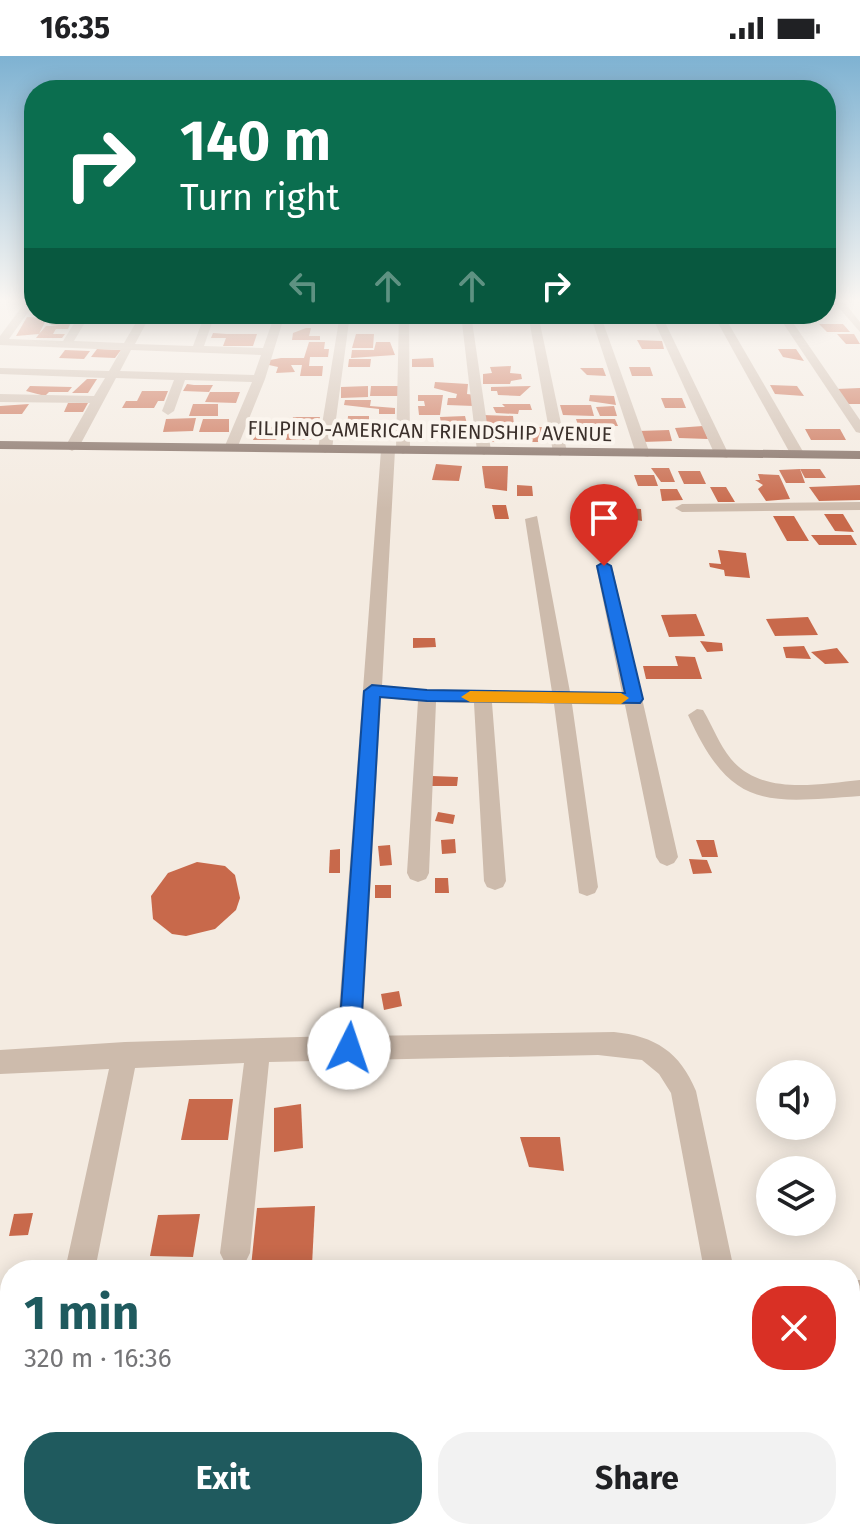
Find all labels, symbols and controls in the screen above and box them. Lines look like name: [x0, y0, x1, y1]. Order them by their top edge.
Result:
text: 16:35: [40, 10, 110, 46]
text: 140 m: [180, 108, 331, 175]
icon: right: [48, 112, 152, 216]
text: Turn right: [180, 176, 340, 220]
icon: left: [282, 264, 326, 308]
icon: ahead: [366, 264, 410, 308]
icon: ahead: [450, 264, 494, 308]
icon: right: [534, 264, 578, 308]
street label: FILIPINO-AMERICAN FRIENDSHIP AVENUE: [247, 416, 613, 446]
pin: [570, 484, 638, 566]
icon: arrive: [582, 496, 626, 540]
position arrow: [307, 1006, 391, 1090]
map controls: [756, 1060, 836, 1236]
button: sound: [756, 1060, 836, 1140]
button: layers: [756, 1156, 836, 1236]
text: 1 min: [24, 1284, 139, 1342]
button: close: [752, 1286, 836, 1370]
text: 320 m · 16:36: [24, 1343, 172, 1374]
button: Exit: [24, 1432, 422, 1524]
button: Share: [438, 1432, 836, 1524]

